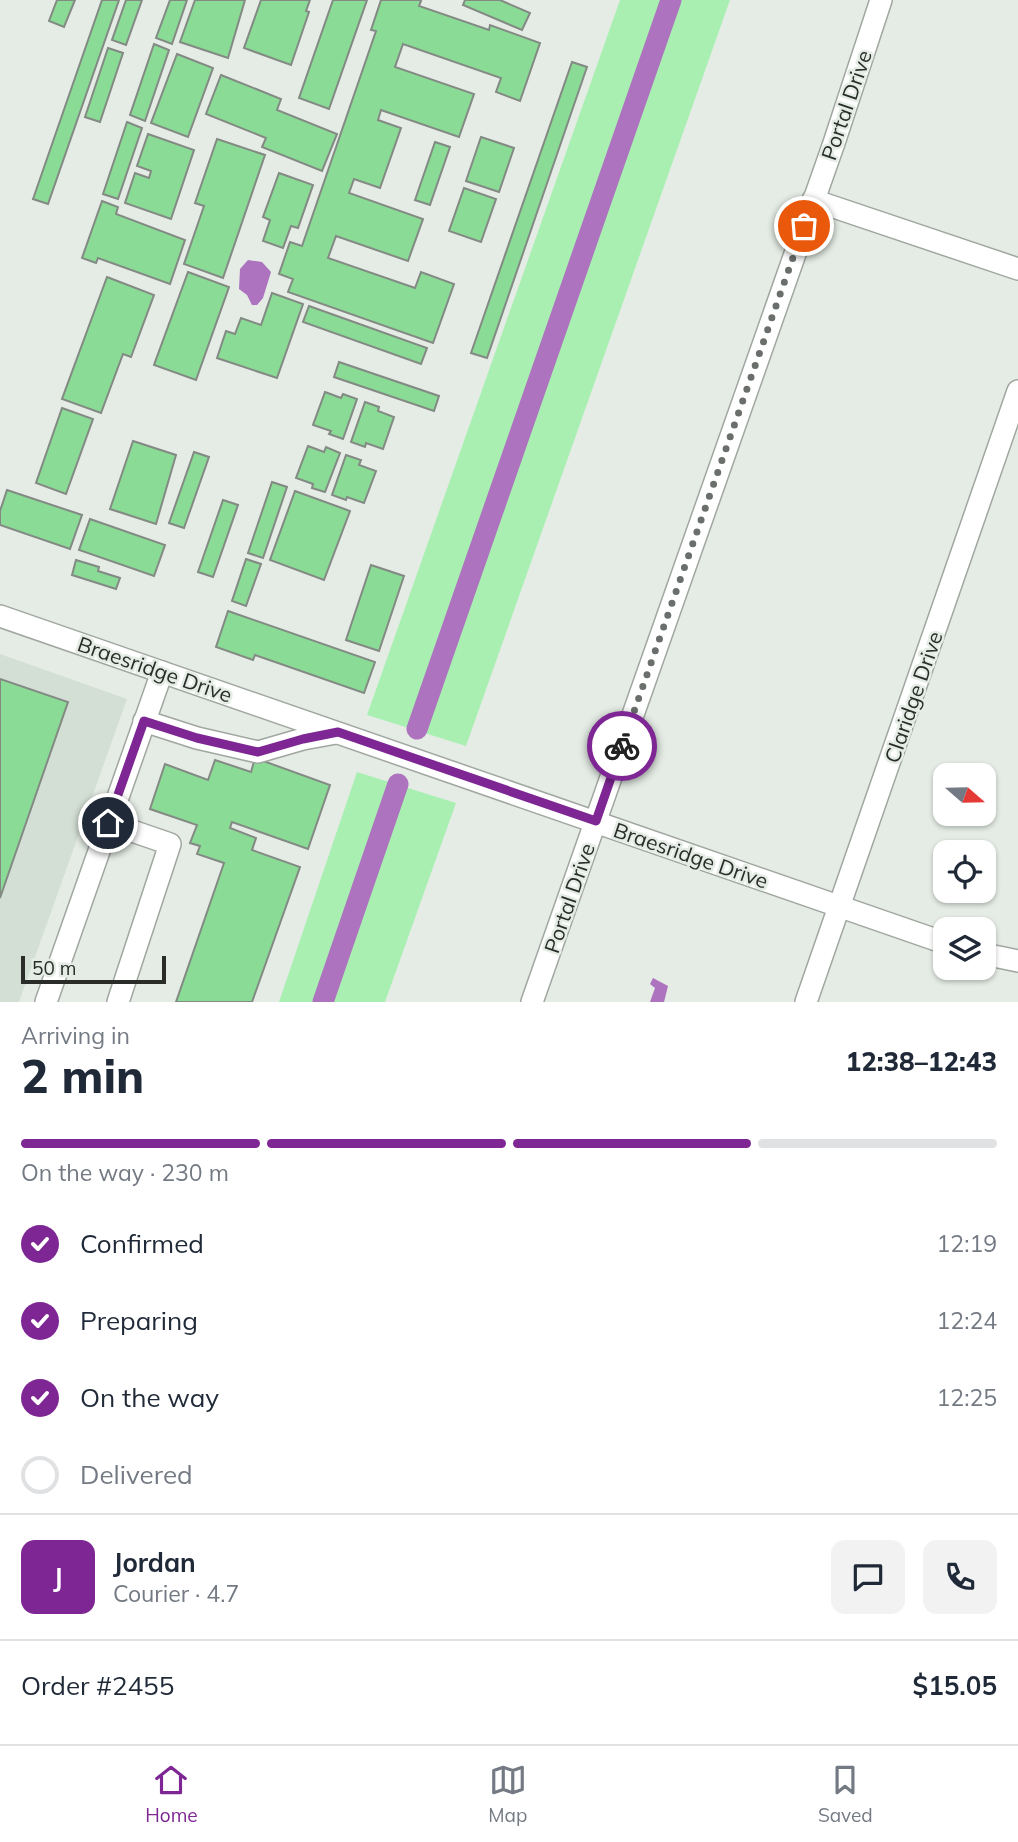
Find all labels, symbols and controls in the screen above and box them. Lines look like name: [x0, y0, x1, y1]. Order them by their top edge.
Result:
street label: Portal Drive: [815, 47, 877, 163]
pin: [774, 196, 834, 256]
icon: bag: [785, 207, 823, 245]
street label: Claridge Drive: [878, 628, 948, 766]
street label: Braesridge Drive: [74, 630, 236, 708]
courier: [587, 711, 657, 781]
icon: bike: [603, 727, 641, 765]
north arrow: [933, 763, 996, 826]
map controls: [933, 763, 996, 980]
pin: [78, 793, 138, 853]
icon: home: [89, 804, 127, 842]
street label: Braesridge Drive: [610, 816, 772, 894]
street label: Portal Drive: [538, 840, 600, 956]
button: locate: [933, 840, 996, 903]
button: layers: [933, 917, 996, 980]
scale bar: [21, 953, 166, 985]
text: 50 m: [32, 956, 76, 980]
text: Arriving in: [21, 1021, 130, 1050]
text: 12:38–12:43: [846, 1045, 997, 1078]
text: 2 min: [21, 1047, 144, 1105]
text: On the way · 230 m: [21, 1158, 229, 1187]
icon: check: [21, 1225, 59, 1263]
text: Confirmed: [80, 1227, 204, 1260]
text: 12:19: [937, 1229, 997, 1258]
icon: check: [21, 1302, 59, 1340]
text: Preparing: [80, 1304, 198, 1337]
text: 12:24: [937, 1306, 997, 1335]
icon: check: [21, 1379, 59, 1417]
text: On the way: [80, 1381, 219, 1414]
text: 12:25: [937, 1383, 997, 1412]
text: Delivered: [80, 1458, 193, 1491]
button: chat: [831, 1540, 905, 1614]
button: phone: [923, 1540, 997, 1614]
text: Jordan: [113, 1546, 196, 1579]
text: J: [53, 1561, 63, 1594]
text: Courier · 4.7: [113, 1579, 239, 1608]
text: Order #2455: [21, 1669, 174, 1702]
text: $15.05: [913, 1669, 997, 1702]
tab: Home: [145, 1761, 198, 1827]
tab: Map: [488, 1761, 527, 1827]
tab: Saved: [818, 1761, 873, 1827]

